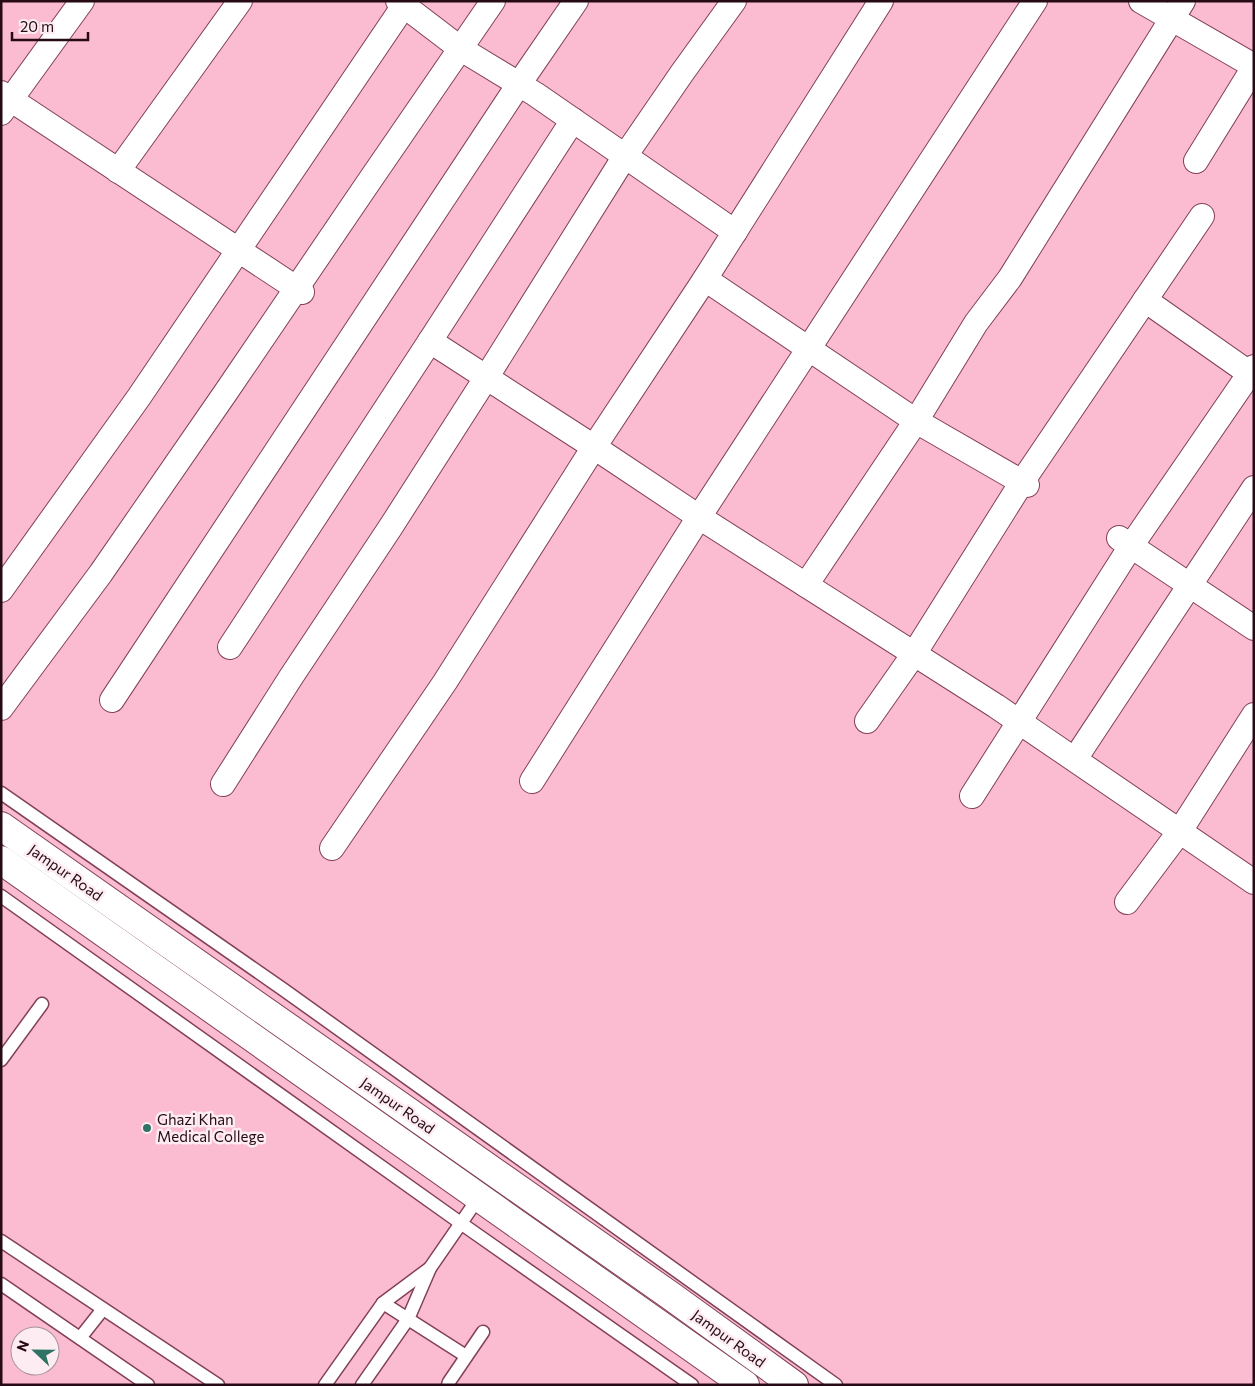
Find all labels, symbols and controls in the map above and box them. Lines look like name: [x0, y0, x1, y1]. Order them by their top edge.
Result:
scale bar: [12, 10, 89, 42]
text: 20 m: [20, 17, 54, 35]
street label: Jampur Road: [25, 840, 107, 904]
street label: Jampur Road: [357, 1073, 439, 1137]
place label: Ghazi Khan Medical College: [157, 1110, 264, 1145]
marker: Ghazi Khan Medical College: [141, 1122, 153, 1134]
street label: Jampur Road: [689, 1305, 769, 1371]
north arrow: [10, 1326, 60, 1376]
text: N: [13, 1338, 32, 1354]

